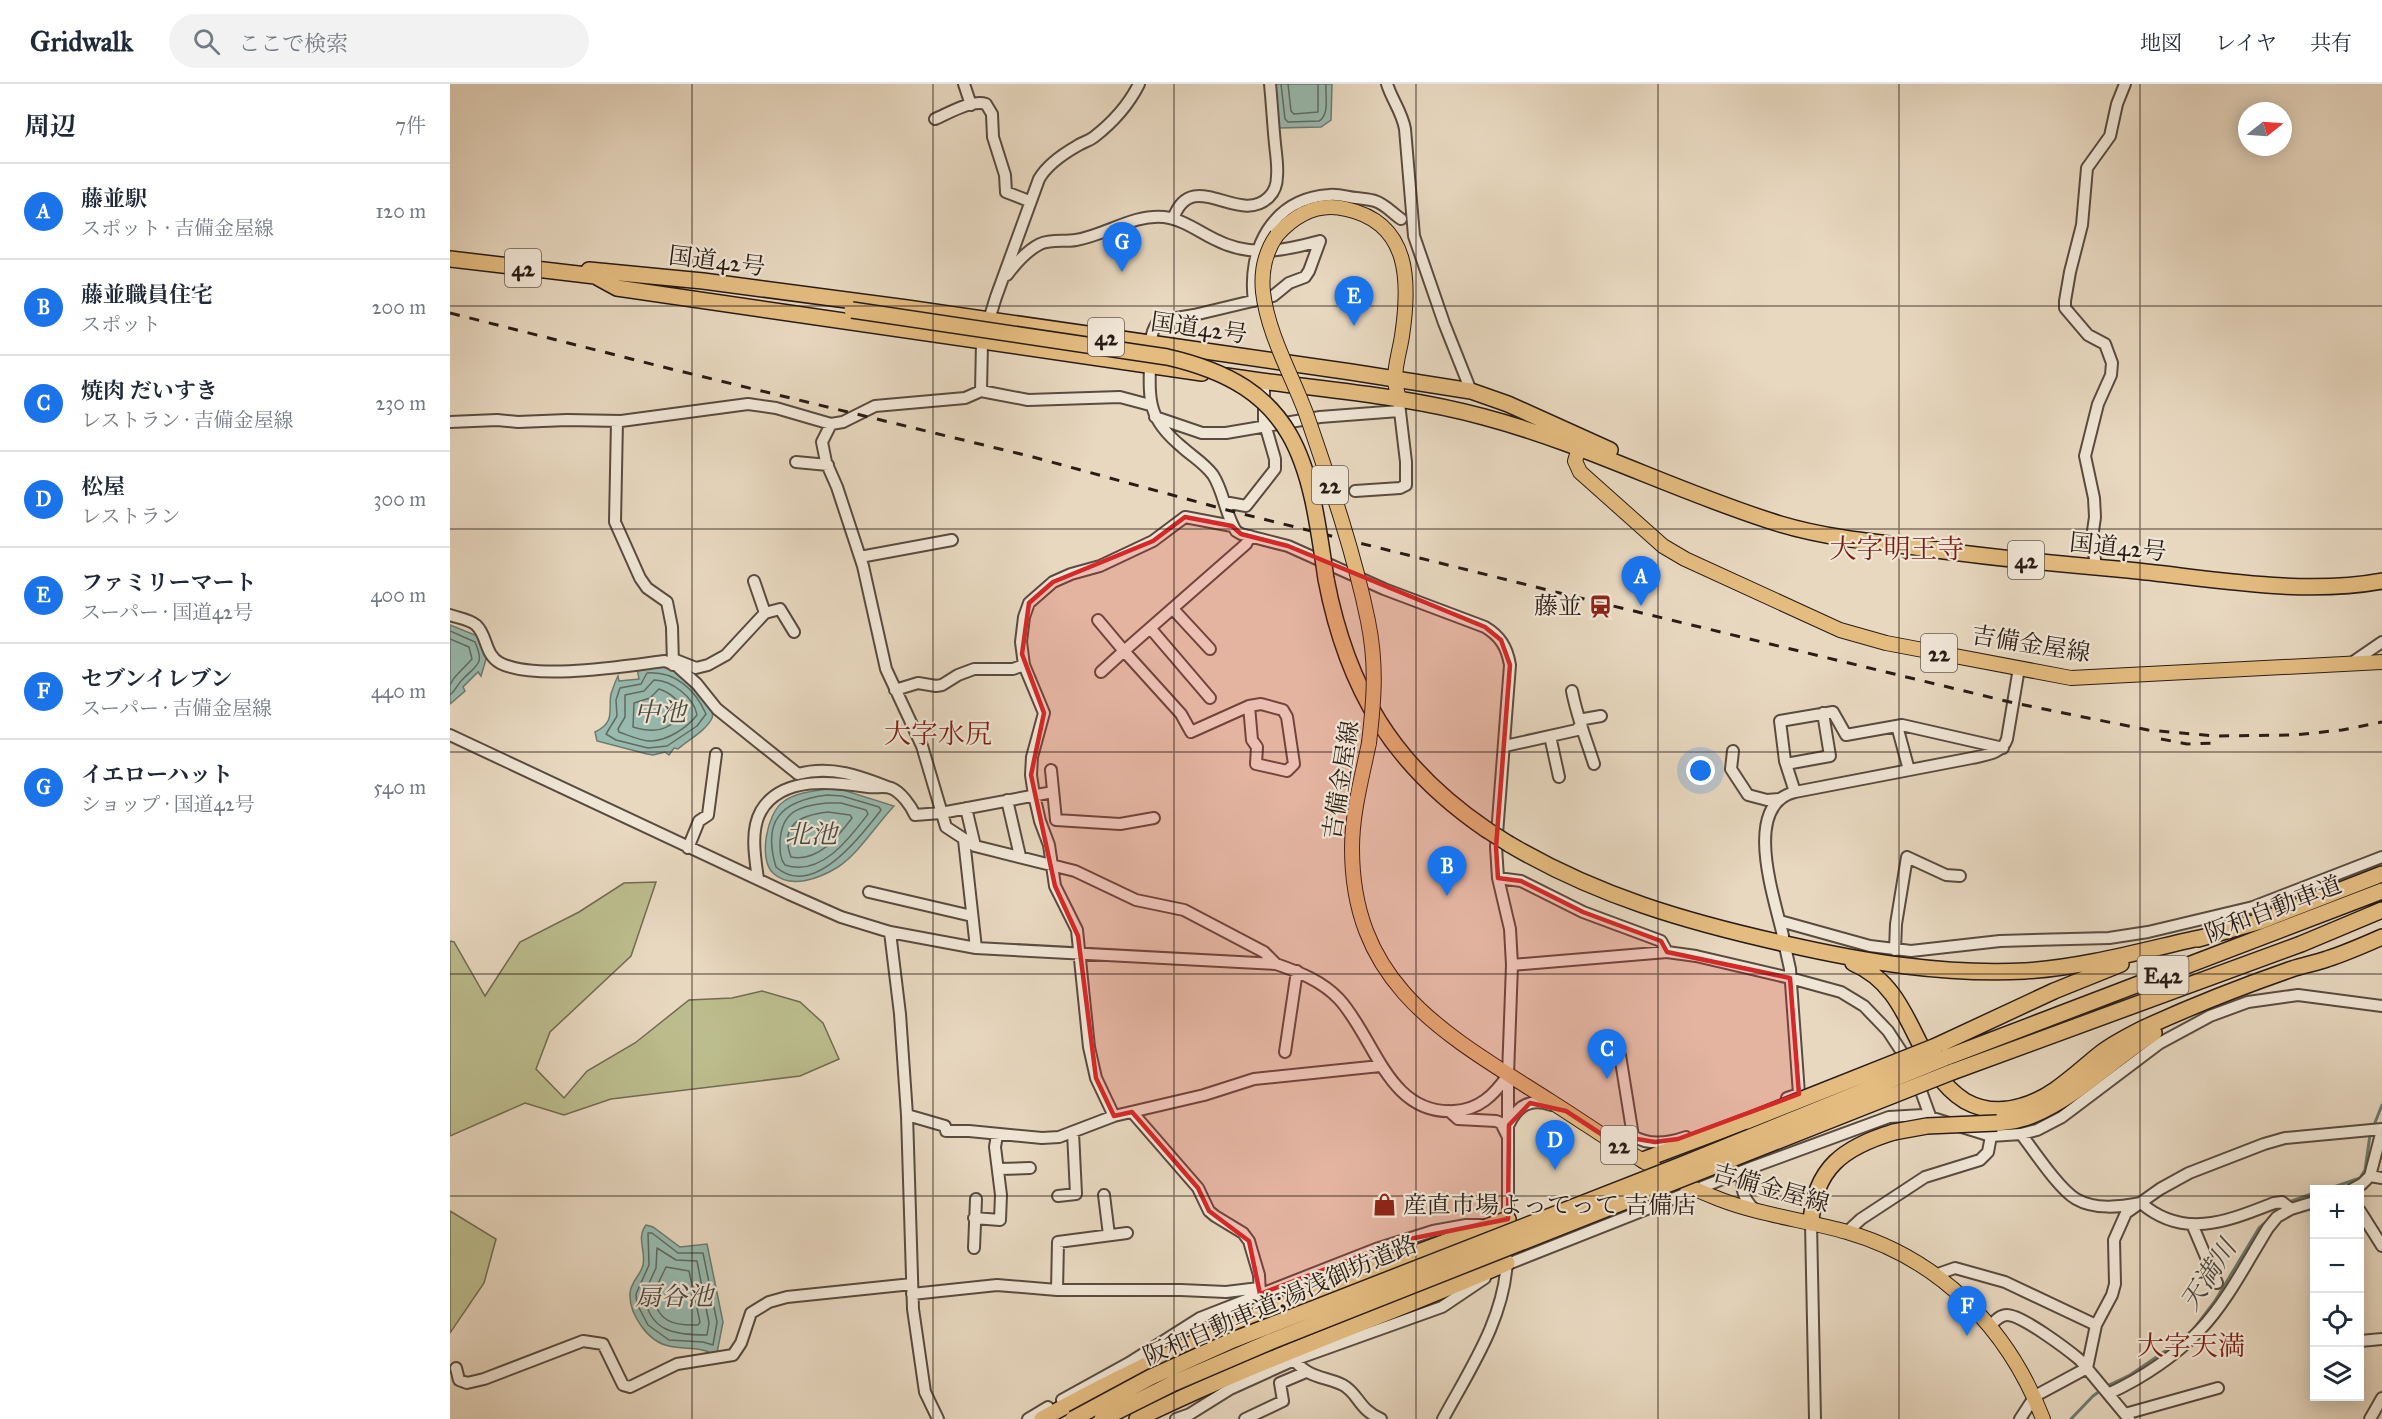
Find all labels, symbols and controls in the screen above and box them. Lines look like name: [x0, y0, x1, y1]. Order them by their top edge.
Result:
search box: [169, 14, 589, 68]
text: Gridwalk: [30, 24, 133, 59]
icon: search: [190, 25, 223, 58]
text: ここで検索: [238, 30, 348, 57]
text: 地図: [2140, 30, 2182, 56]
text: レイヤ: [2215, 30, 2277, 56]
text: 共有: [2310, 30, 2352, 56]
north arrow: [2238, 102, 2292, 156]
text: 周辺: [24, 110, 76, 142]
text: 7件: [395, 113, 426, 137]
text: 藤並駅: [81, 185, 147, 212]
text: A: [37, 199, 50, 223]
text: 120 m: [375, 199, 426, 223]
text: スポット · 吉備金屋線: [81, 216, 274, 240]
pin: G: [1102, 222, 1142, 272]
street label: 国道42号: [667, 240, 767, 282]
road number: 42: [505, 249, 541, 287]
pin: E: [1334, 276, 1374, 326]
text: 藤並職員住宅: [81, 281, 213, 308]
text: B: [37, 295, 50, 319]
text: 200 m: [372, 295, 426, 319]
street label: 国道42号: [1149, 306, 1249, 350]
text: スポット: [81, 312, 161, 336]
road number: 42: [1088, 318, 1124, 356]
text: 焼肉 だいすき: [81, 377, 218, 404]
text: C: [37, 391, 50, 415]
text: 230 m: [375, 391, 426, 415]
text: レストラン · 吉備金屋線: [81, 408, 293, 432]
road number: 22: [1312, 466, 1348, 504]
text: 松屋: [81, 473, 125, 500]
text: D: [36, 487, 51, 511]
text: 300 m: [374, 487, 426, 511]
text: レストラン: [81, 504, 180, 528]
street label: 国道42号: [2068, 527, 2168, 567]
district label: 大字明王寺: [1830, 532, 1965, 565]
road number: 42: [2008, 541, 2044, 579]
pin: A: [1622, 556, 1660, 606]
text: ファミリーマート: [81, 569, 257, 596]
text: E: [36, 583, 51, 607]
text: 400 m: [370, 583, 426, 607]
place label: 藤並: [1534, 591, 1582, 621]
station icon: 藤並: [1587, 593, 1613, 619]
text: スーパー · 国道42号: [81, 600, 253, 624]
street label: 吉備金屋線: [1969, 620, 2093, 668]
road number: 22: [1921, 634, 1957, 672]
text: セブンイレブン: [81, 665, 232, 692]
text: F: [37, 679, 50, 703]
text: 440 m: [371, 679, 426, 703]
text: スーパー · 吉備金屋線: [81, 696, 272, 720]
water label: 中池: [634, 696, 689, 728]
district label: 大字水尻: [884, 717, 992, 750]
street label: 吉備金屋線: [1317, 718, 1365, 842]
your location: [1686, 756, 1715, 785]
text: イエローハット: [81, 761, 233, 788]
text: G: [36, 775, 51, 799]
text: 540 m: [373, 775, 426, 799]
text: ショップ · 国道42号: [81, 792, 255, 816]
water label: 北池: [785, 818, 840, 850]
pin: B: [1428, 846, 1466, 896]
street label: 阪和自動車道: [2200, 869, 2346, 949]
road number: E42: [2138, 956, 2188, 994]
pin: C: [1588, 1030, 1626, 1079]
pin: D: [1536, 1120, 1574, 1170]
road number: 22: [1601, 1126, 1637, 1164]
street label: 吉備金屋線: [1709, 1157, 1833, 1219]
map controls: [2310, 1185, 2364, 1401]
button: +: [2310, 1185, 2364, 1239]
place label: 産直市場よってって 吉備店: [1403, 1190, 1696, 1220]
shop icon: 産直市場よってって 吉備店: [1372, 1192, 1398, 1218]
street label: 阪和自動車道;湯浅御坊道路: [1138, 1229, 1422, 1371]
water label: 天満川: [2173, 1231, 2244, 1316]
button: −: [2310, 1239, 2364, 1293]
water label: 扇谷池: [635, 1280, 716, 1312]
pin: F: [1948, 1286, 1987, 1336]
button: locate: [2310, 1293, 2364, 1347]
district label: 大字天満: [2137, 1329, 2245, 1362]
button: layers: [2310, 1347, 2364, 1401]

